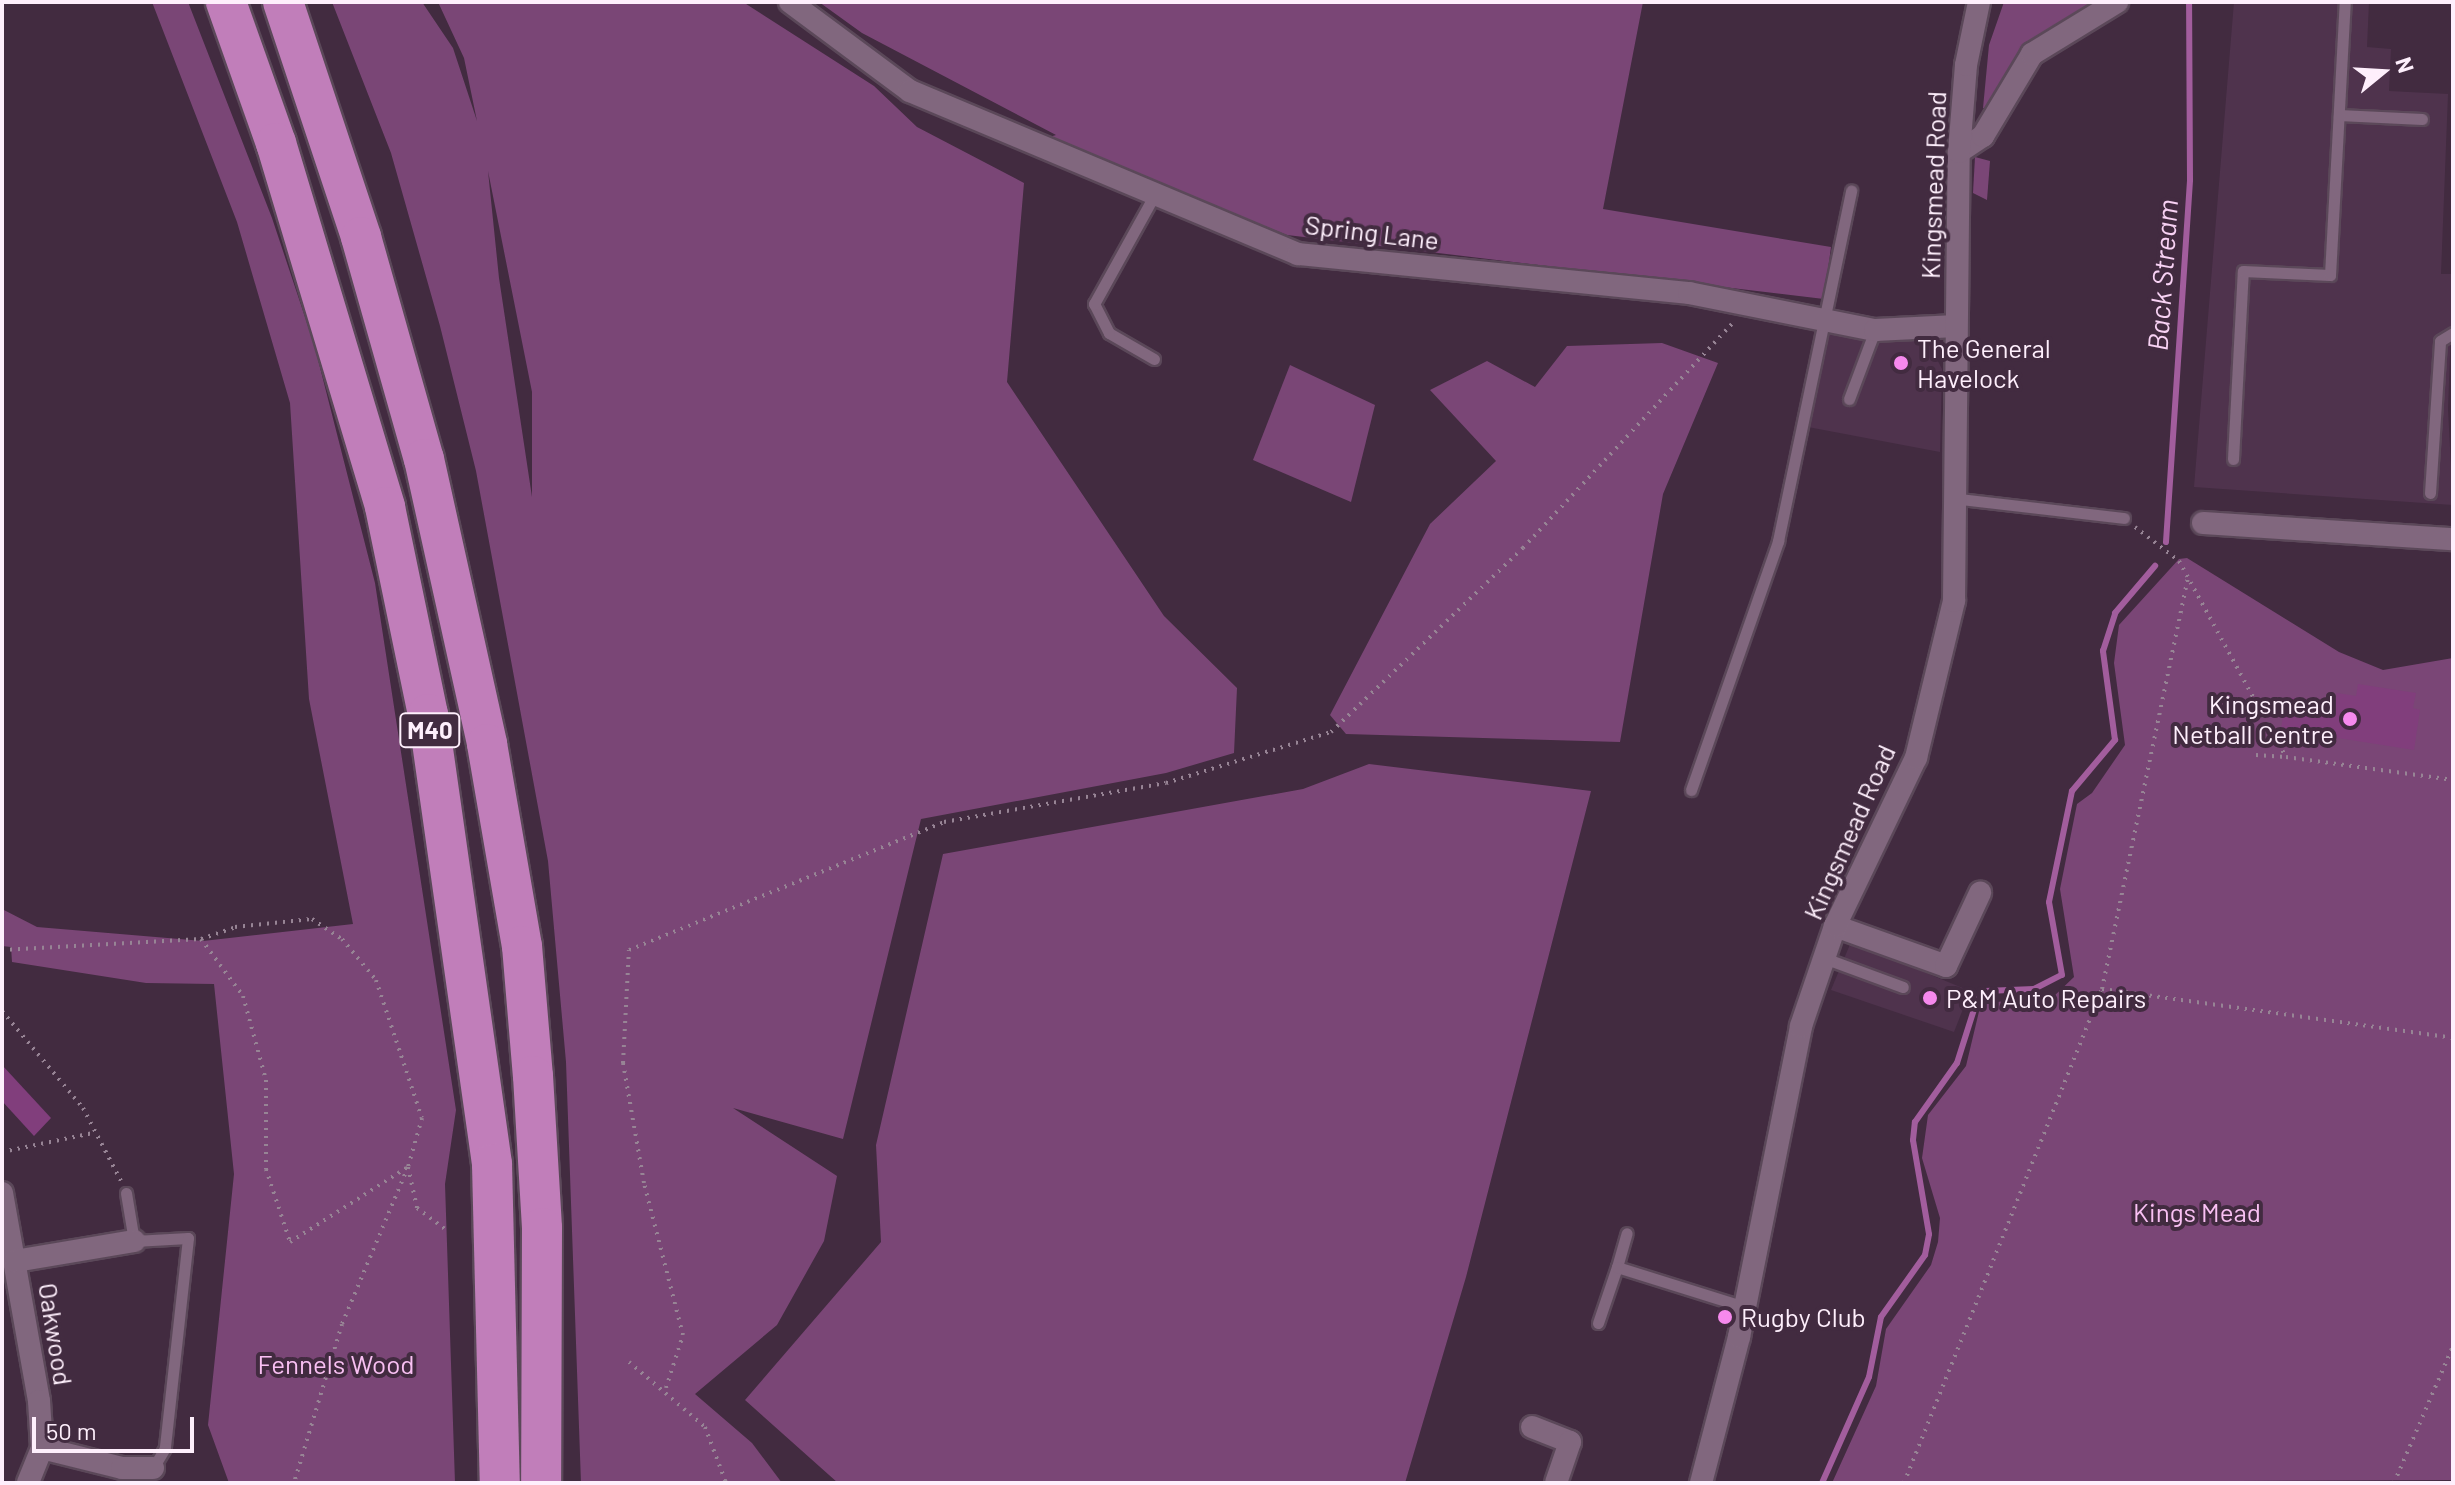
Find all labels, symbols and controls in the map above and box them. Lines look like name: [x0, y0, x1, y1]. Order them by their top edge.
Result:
north arrow: [2343, 32, 2423, 112]
text: N: [2391, 54, 2420, 76]
street label: Kingsmead Road: [1914, 91, 1952, 279]
water label: Back Stream: [2140, 198, 2184, 352]
street label: Spring Lane: [1303, 208, 1441, 256]
place label: The General Havelock: [1917, 332, 2051, 394]
marker: The General Havelock: [1892, 354, 1910, 372]
place label: Kingsmead Netball Centre: [2172, 688, 2334, 750]
road number: M40: [398, 710, 462, 750]
marker: Kingsmead Netball Centre: [2341, 710, 2359, 728]
street label: Kingsmead Road: [1797, 740, 1901, 924]
place label: P&M Auto Repairs: [1946, 982, 2146, 1014]
marker: P&M Auto Repairs: [1921, 989, 1939, 1007]
park label: Kings Mead: [2133, 1196, 2261, 1228]
street label: Oakwood: [33, 1281, 79, 1387]
place label: Rugby Club: [1741, 1301, 1866, 1333]
marker: Rugby Club: [1716, 1308, 1734, 1326]
park label: Fennels Wood: [257, 1348, 415, 1380]
scale bar: [36, 1401, 198, 1451]
text: 50 m: [46, 1416, 97, 1445]

